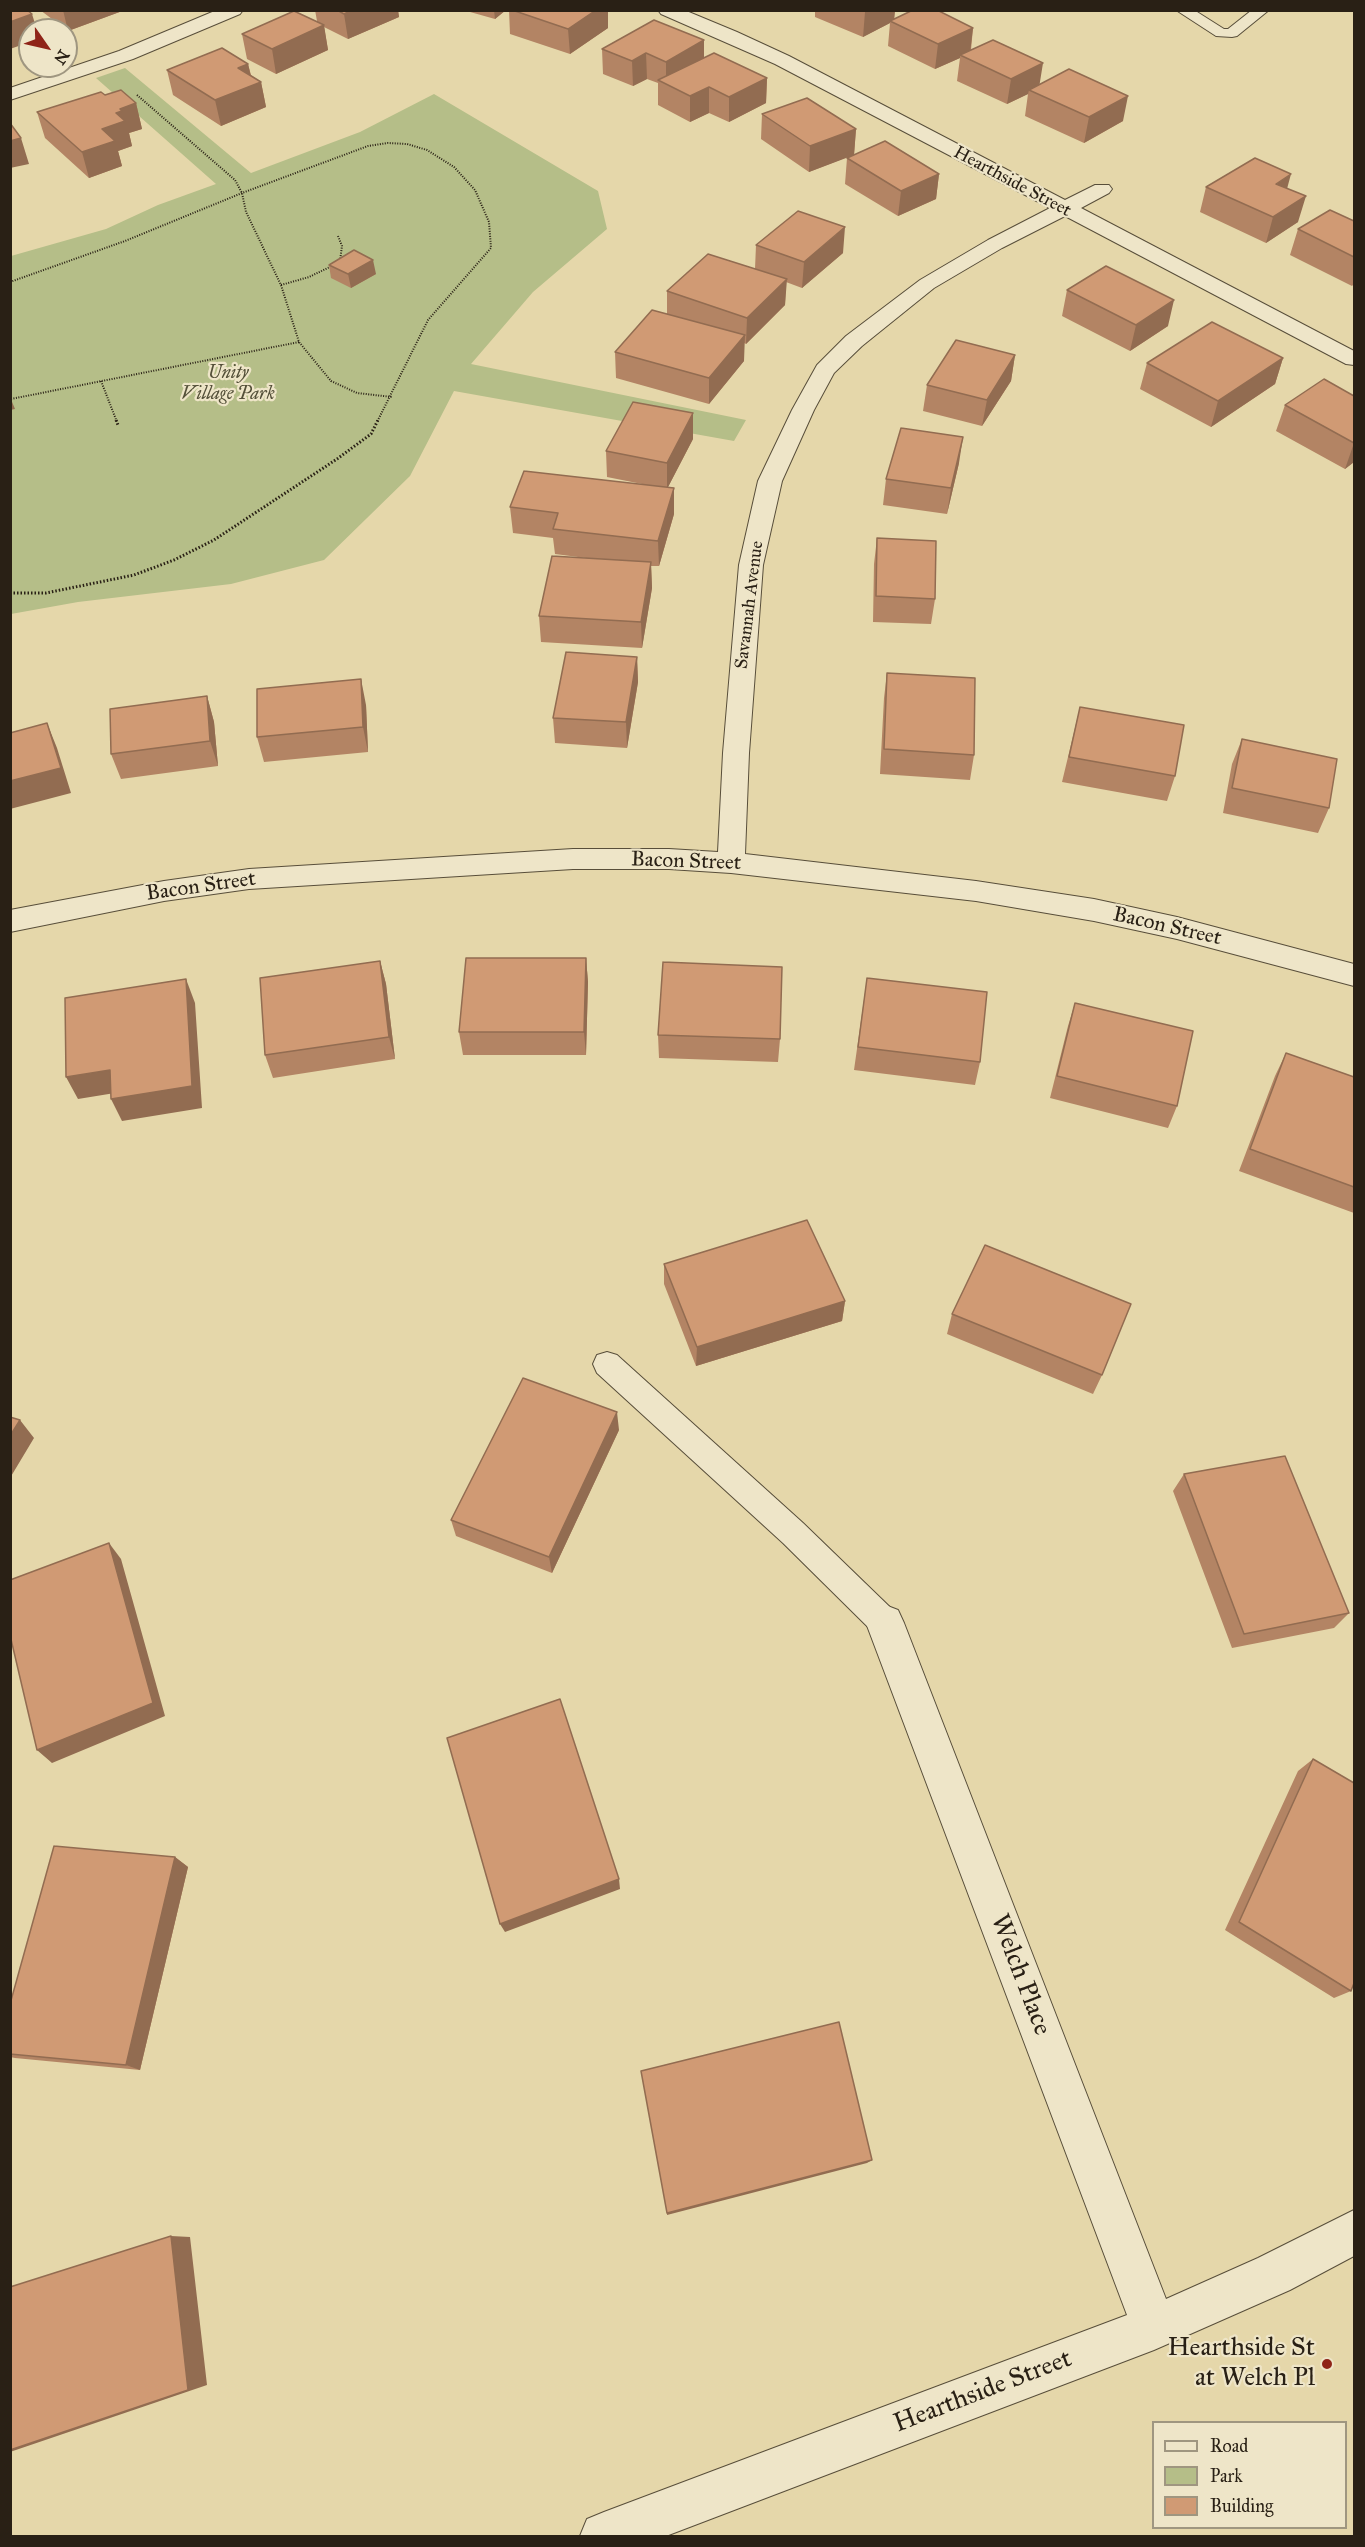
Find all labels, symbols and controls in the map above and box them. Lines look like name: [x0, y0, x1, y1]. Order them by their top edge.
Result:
north arrow: [18, 18, 78, 78]
text: N: [50, 46, 73, 68]
street label: Hearthside Street: [949, 142, 1075, 222]
park label: Unity Village Park: [181, 363, 275, 406]
street label: Savannah Avenue: [731, 540, 769, 670]
street label: Bacon Street: [630, 847, 742, 877]
street label: Bacon Street: [145, 867, 257, 907]
street label: Bacon Street: [1110, 902, 1224, 952]
street label: Welch Place: [983, 1910, 1057, 2040]
place label: Hearthside St at Welch Pl: [1167, 2333, 1315, 2394]
street label: Hearthside Street: [890, 2344, 1076, 2440]
marker: Hearthside St at Welch Pl: [1320, 2357, 1334, 2371]
legend: [1152, 2421, 1347, 2529]
text: Road: [1210, 2435, 1248, 2457]
text: Park: [1210, 2465, 1243, 2487]
text: Building: [1210, 2495, 1273, 2517]

